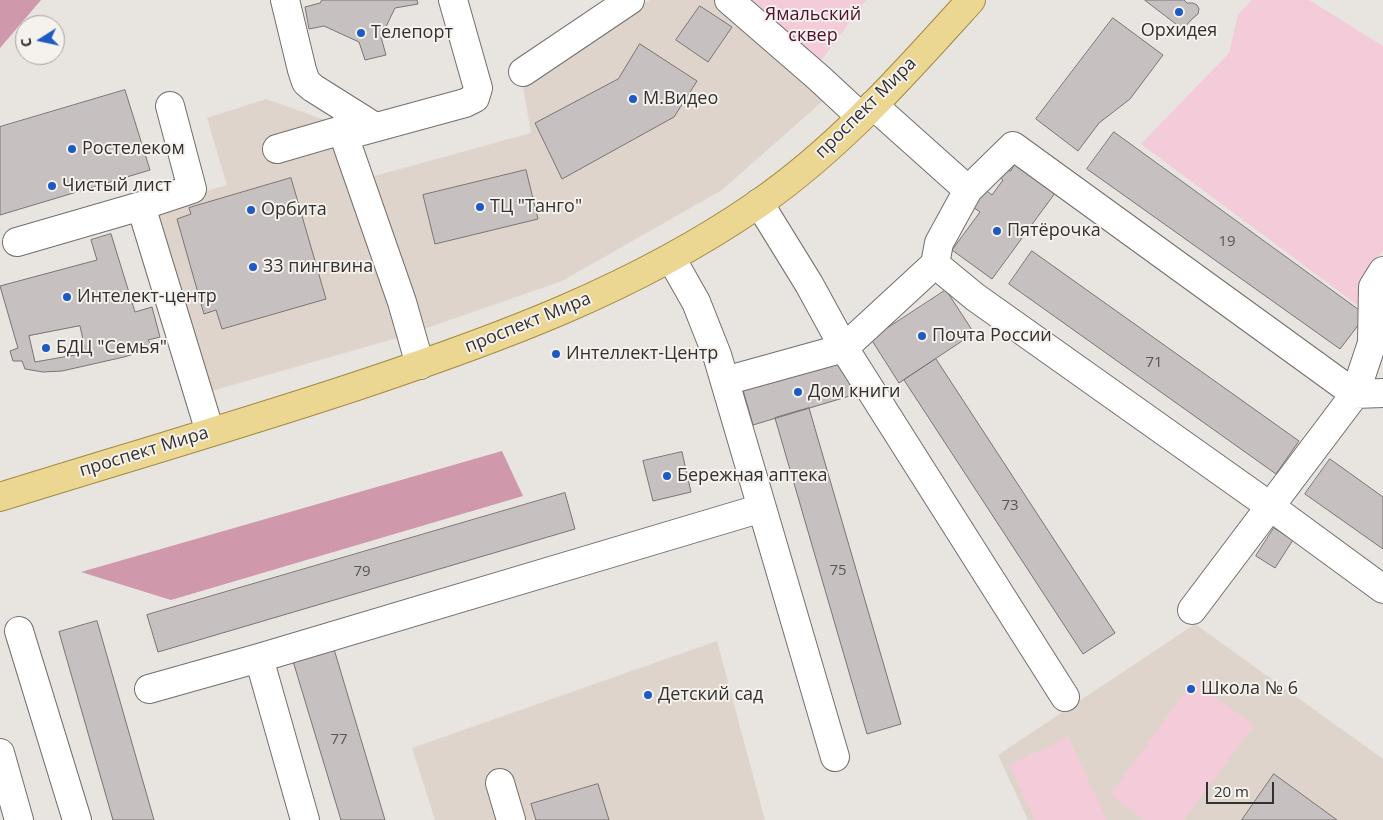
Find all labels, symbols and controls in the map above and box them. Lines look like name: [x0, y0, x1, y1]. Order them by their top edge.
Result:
park label: Ямальский сквер: [765, 4, 861, 46]
marker: Орхидея: [1173, 6, 1185, 18]
north arrow: [15, 15, 65, 65]
place label: Орхидея: [1141, 20, 1217, 42]
place label: Телепорт: [371, 22, 453, 44]
marker: Телепорт: [355, 27, 367, 39]
text: С: [16, 36, 36, 49]
street label: проспект Мира: [811, 53, 921, 163]
place label: М.Видео: [643, 88, 718, 110]
marker: М.Видео: [627, 93, 639, 105]
place label: Ростелеком: [82, 138, 185, 160]
marker: Ростелеком: [66, 143, 78, 155]
place label: Чистый лист: [62, 175, 172, 197]
marker: Чистый лист: [46, 180, 58, 192]
place label: ТЦ "Танго": [490, 196, 582, 218]
place label: Орбита: [261, 199, 327, 221]
marker: ТЦ "Танго": [474, 201, 486, 213]
marker: Орбита: [245, 204, 257, 216]
place label: Пятёрочка: [1007, 220, 1101, 242]
marker: Пятёрочка: [991, 225, 1003, 237]
house number: 19: [1218, 233, 1236, 251]
place label: 33 пингвина: [263, 256, 373, 278]
marker: 33 пингвина: [247, 261, 259, 273]
place label: Интелект-центр: [77, 286, 217, 308]
street label: проспект Мира: [462, 288, 594, 358]
marker: Интелект-центр: [61, 291, 73, 303]
place label: Почта России: [932, 325, 1052, 347]
marker: Почта России: [916, 330, 928, 342]
place label: БДЦ "Семья": [56, 337, 167, 359]
marker: БДЦ "Семья": [40, 342, 52, 354]
place label: Интеллект-Центр: [566, 343, 718, 365]
marker: Интеллект-Центр: [550, 348, 562, 360]
house number: 71: [1145, 354, 1163, 372]
place label: Дом книги: [808, 381, 900, 403]
marker: Дом книги: [792, 386, 804, 398]
street label: проспект Мира: [77, 422, 211, 482]
place label: Бережная аптека: [677, 465, 828, 487]
marker: Бережная аптека: [661, 470, 673, 482]
house number: 73: [1001, 497, 1019, 515]
house number: 75: [829, 562, 847, 580]
house number: 79: [353, 563, 371, 581]
place label: Школа № 6: [1201, 678, 1298, 700]
marker: Школа № 6: [1185, 683, 1197, 695]
place label: Детский сад: [658, 684, 763, 706]
marker: Детский сад: [642, 689, 654, 701]
house number: 77: [330, 731, 348, 749]
scale bar: [1208, 772, 1276, 804]
text: 20 m: [1214, 781, 1249, 801]

